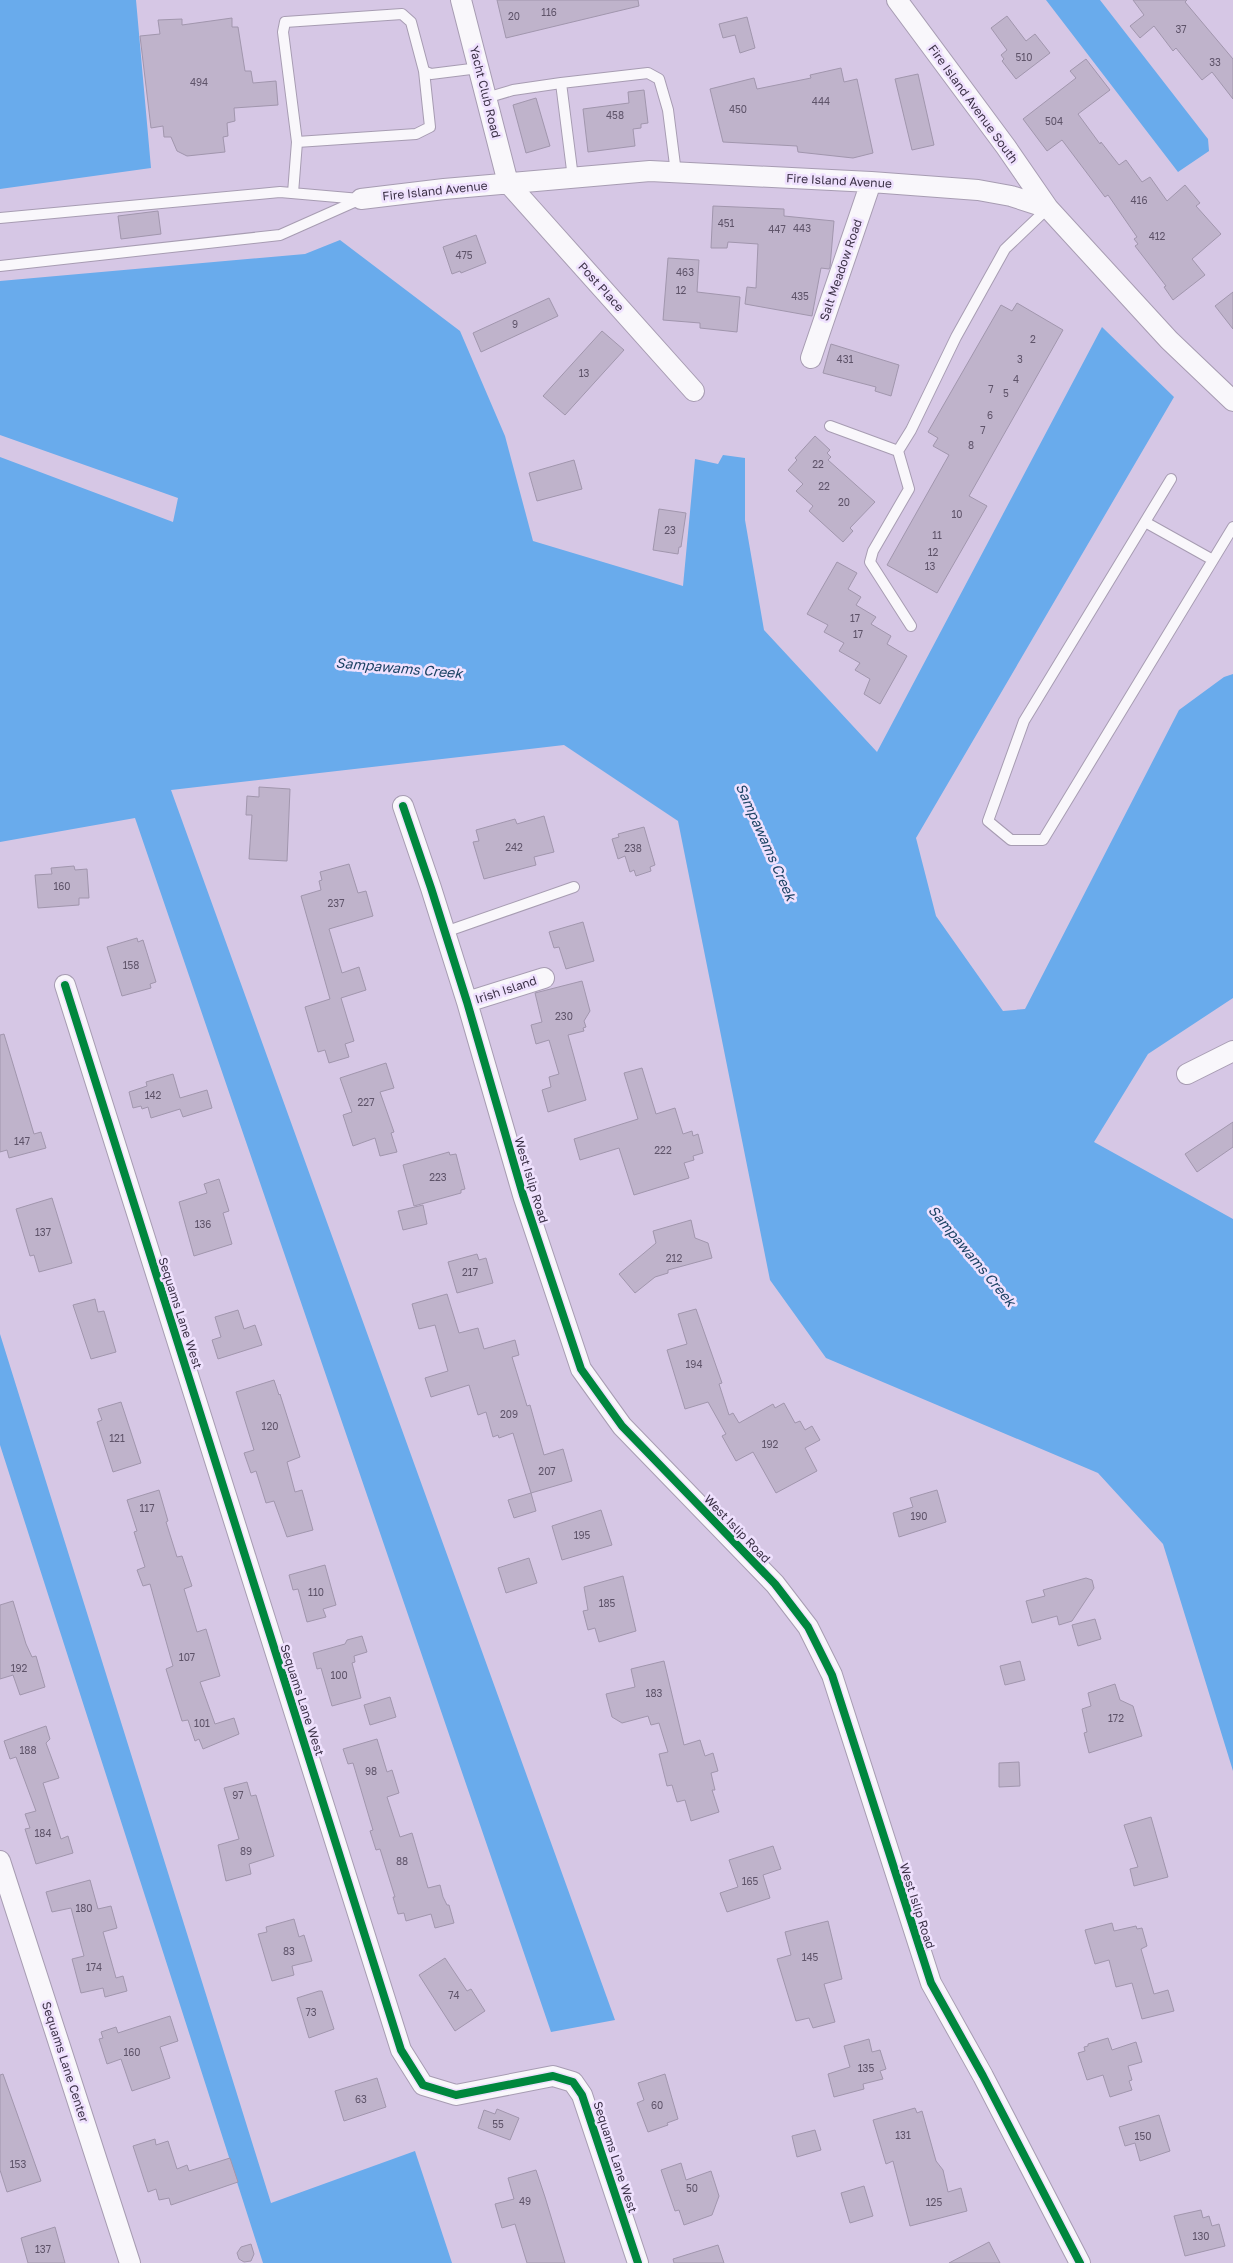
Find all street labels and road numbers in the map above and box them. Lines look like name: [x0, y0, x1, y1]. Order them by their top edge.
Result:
street label: Fire Island Avenue South: [925, 41, 1022, 166]
street label: Yacht Club Road: [467, 44, 504, 139]
street label: Fire Island Avenue: [786, 170, 892, 191]
street label: Fire Island Avenue: [382, 178, 488, 203]
street label: Salt Meadow Road: [816, 217, 865, 323]
street label: Post Place: [575, 259, 627, 314]
street label: Irish Island: [473, 973, 539, 1007]
street label: West Islip Road: [511, 1135, 552, 1225]
street label: Sequams Lane West: [155, 1255, 206, 1371]
street label: West Islip Road: [701, 1491, 774, 1566]
street label: Sequams Lane West: [277, 1642, 328, 1758]
street label: West Islip Road: [897, 1861, 938, 1951]
street label: Sequams Lane Center: [39, 2000, 92, 2124]
street label: Sequams Lane West: [590, 2099, 641, 2215]

